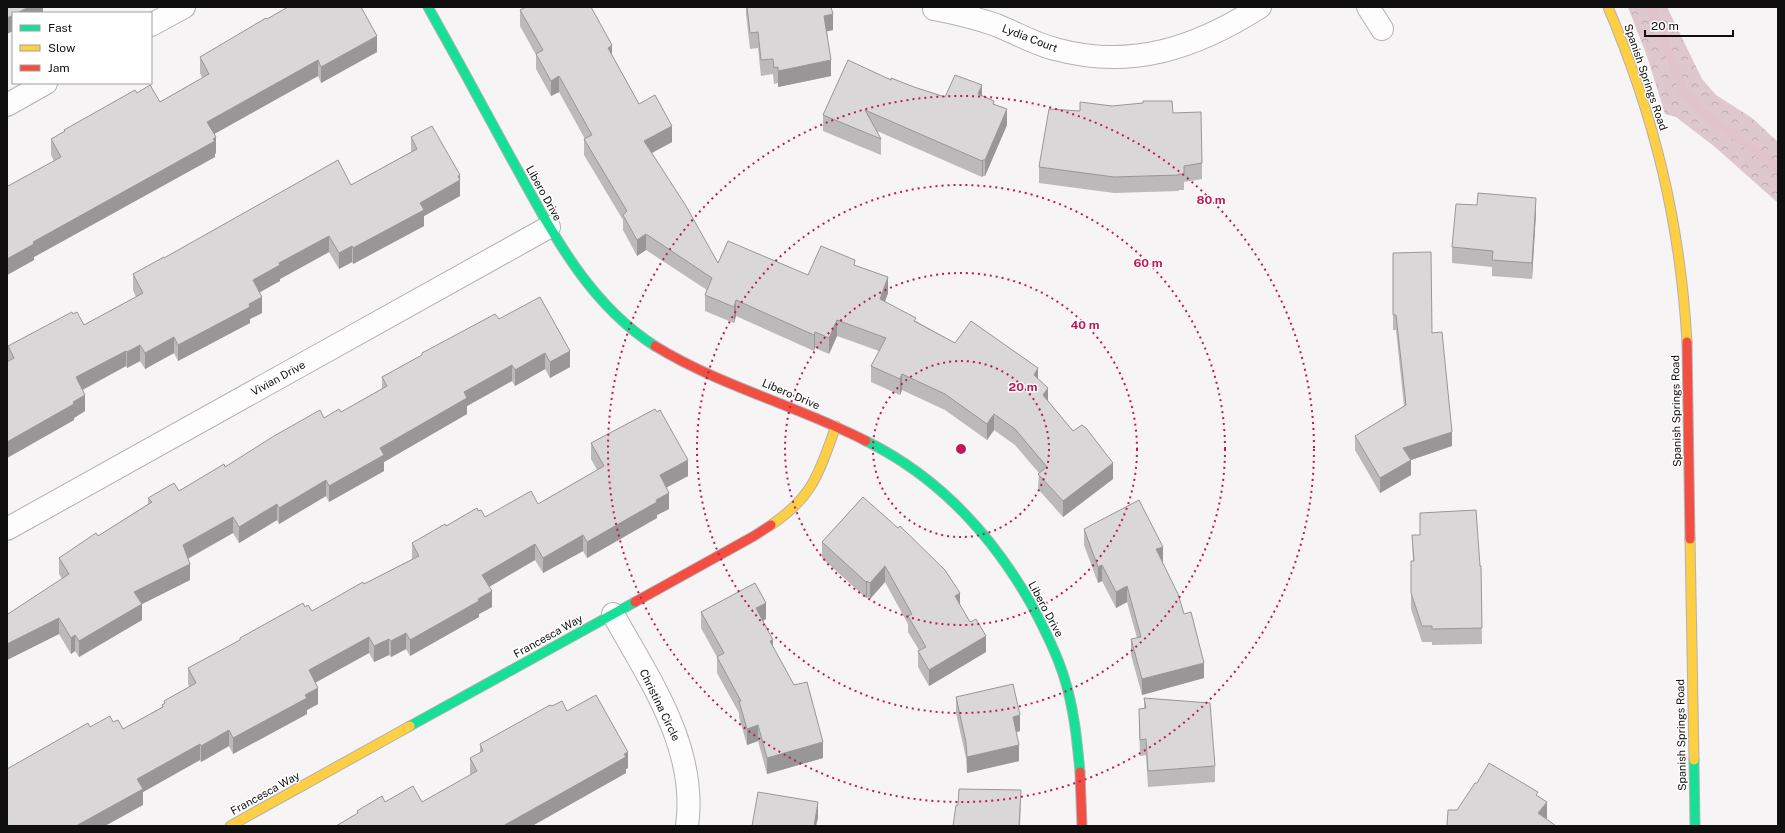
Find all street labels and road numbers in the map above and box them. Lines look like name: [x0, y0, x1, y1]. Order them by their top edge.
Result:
street label: Lydia Court: [1001, 22, 1059, 54]
street label: Spanish Springs Road: [1622, 22, 1670, 132]
street label: Libero Drive: [524, 163, 564, 223]
street label: Spanish Springs Road: [1669, 355, 1683, 467]
street label: Vivian Drive: [249, 358, 307, 398]
street label: Libero Drive: [760, 377, 822, 411]
street label: Libero Drive: [1026, 579, 1066, 639]
street label: Francesca Way: [511, 612, 585, 660]
street label: Christina Circle: [637, 667, 683, 743]
street label: Spanish Springs Road: [1674, 679, 1688, 791]
street label: Francesca Way: [228, 769, 302, 817]

